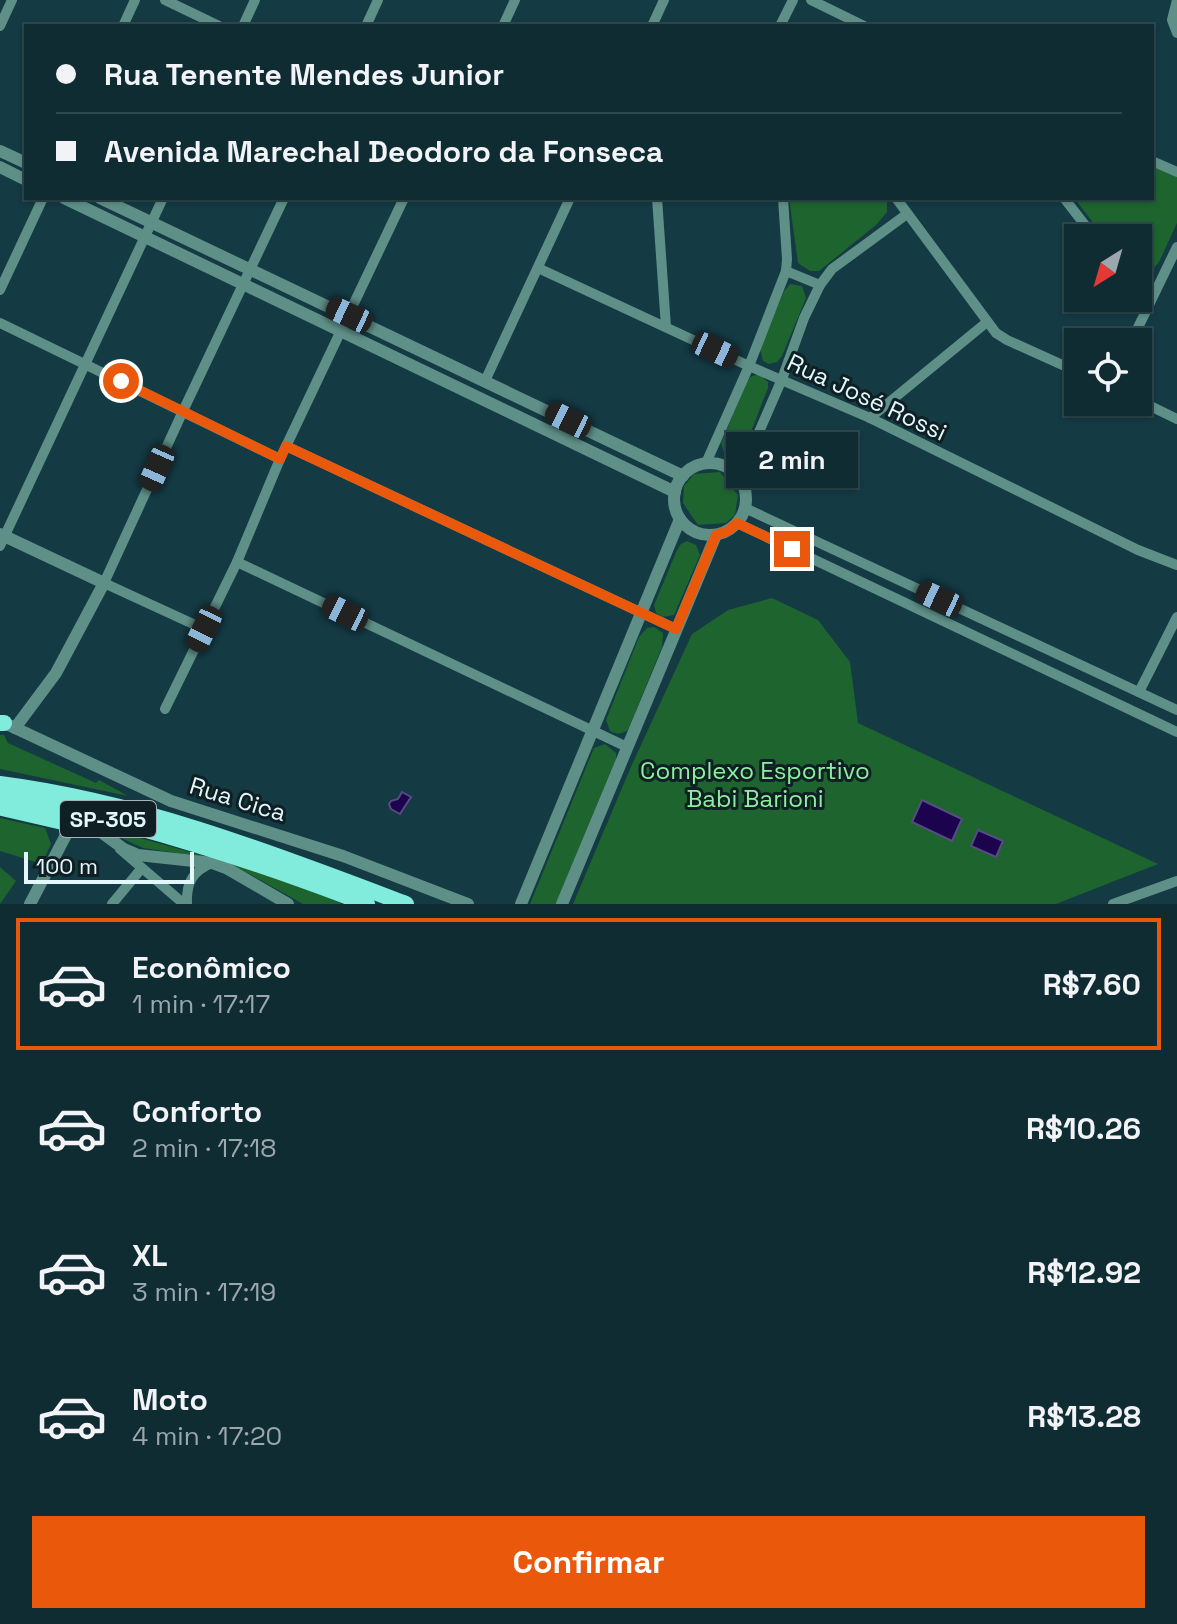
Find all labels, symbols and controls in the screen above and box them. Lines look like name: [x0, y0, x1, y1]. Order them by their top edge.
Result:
text: Rua Tenente Mendes Junior: [104, 55, 504, 94]
text: Avenida Marechal Deodoro da Fonseca: [104, 132, 663, 171]
north arrow: [1064, 224, 1152, 312]
map controls: [1064, 224, 1152, 416]
car: [322, 294, 376, 336]
button: locate: [1064, 328, 1152, 416]
car: [688, 329, 742, 371]
street label: Rua José Rossi: [782, 347, 952, 447]
route start: [103, 363, 139, 399]
car: [541, 399, 595, 441]
callout: 2 min: [726, 433, 858, 489]
car: [136, 441, 178, 495]
text: 2 min: [758, 443, 826, 477]
route end: [774, 531, 810, 567]
car: [912, 578, 966, 620]
car: [318, 592, 372, 634]
car: [183, 602, 225, 656]
park label: Complexo Esportivo Babi Barioni: [640, 755, 870, 814]
street label: Rua Cica: [186, 770, 290, 828]
road number: SP-305: [60, 801, 156, 837]
scale bar: [24, 848, 194, 884]
text: 100 m: [36, 852, 98, 880]
icon: car: [36, 948, 108, 1020]
text: Econômico: [132, 948, 291, 987]
text: R$7.60: [1043, 965, 1141, 1004]
text: 1 min · 17:17: [132, 987, 270, 1021]
icon: car: [36, 1092, 108, 1164]
text: Conforto: [132, 1092, 262, 1131]
text: R$10.26: [1026, 1109, 1141, 1148]
text: 2 min · 17:18: [132, 1131, 276, 1165]
icon: car: [36, 1236, 108, 1308]
text: XL: [132, 1236, 168, 1275]
text: R$12.92: [1027, 1253, 1141, 1292]
text: 3 min · 17:19: [132, 1275, 276, 1309]
icon: car: [36, 1380, 108, 1452]
text: Moto: [132, 1380, 208, 1419]
text: R$13.28: [1027, 1397, 1141, 1436]
text: 4 min · 17:20: [132, 1419, 282, 1453]
button: Confirmar: [32, 1516, 1145, 1608]

